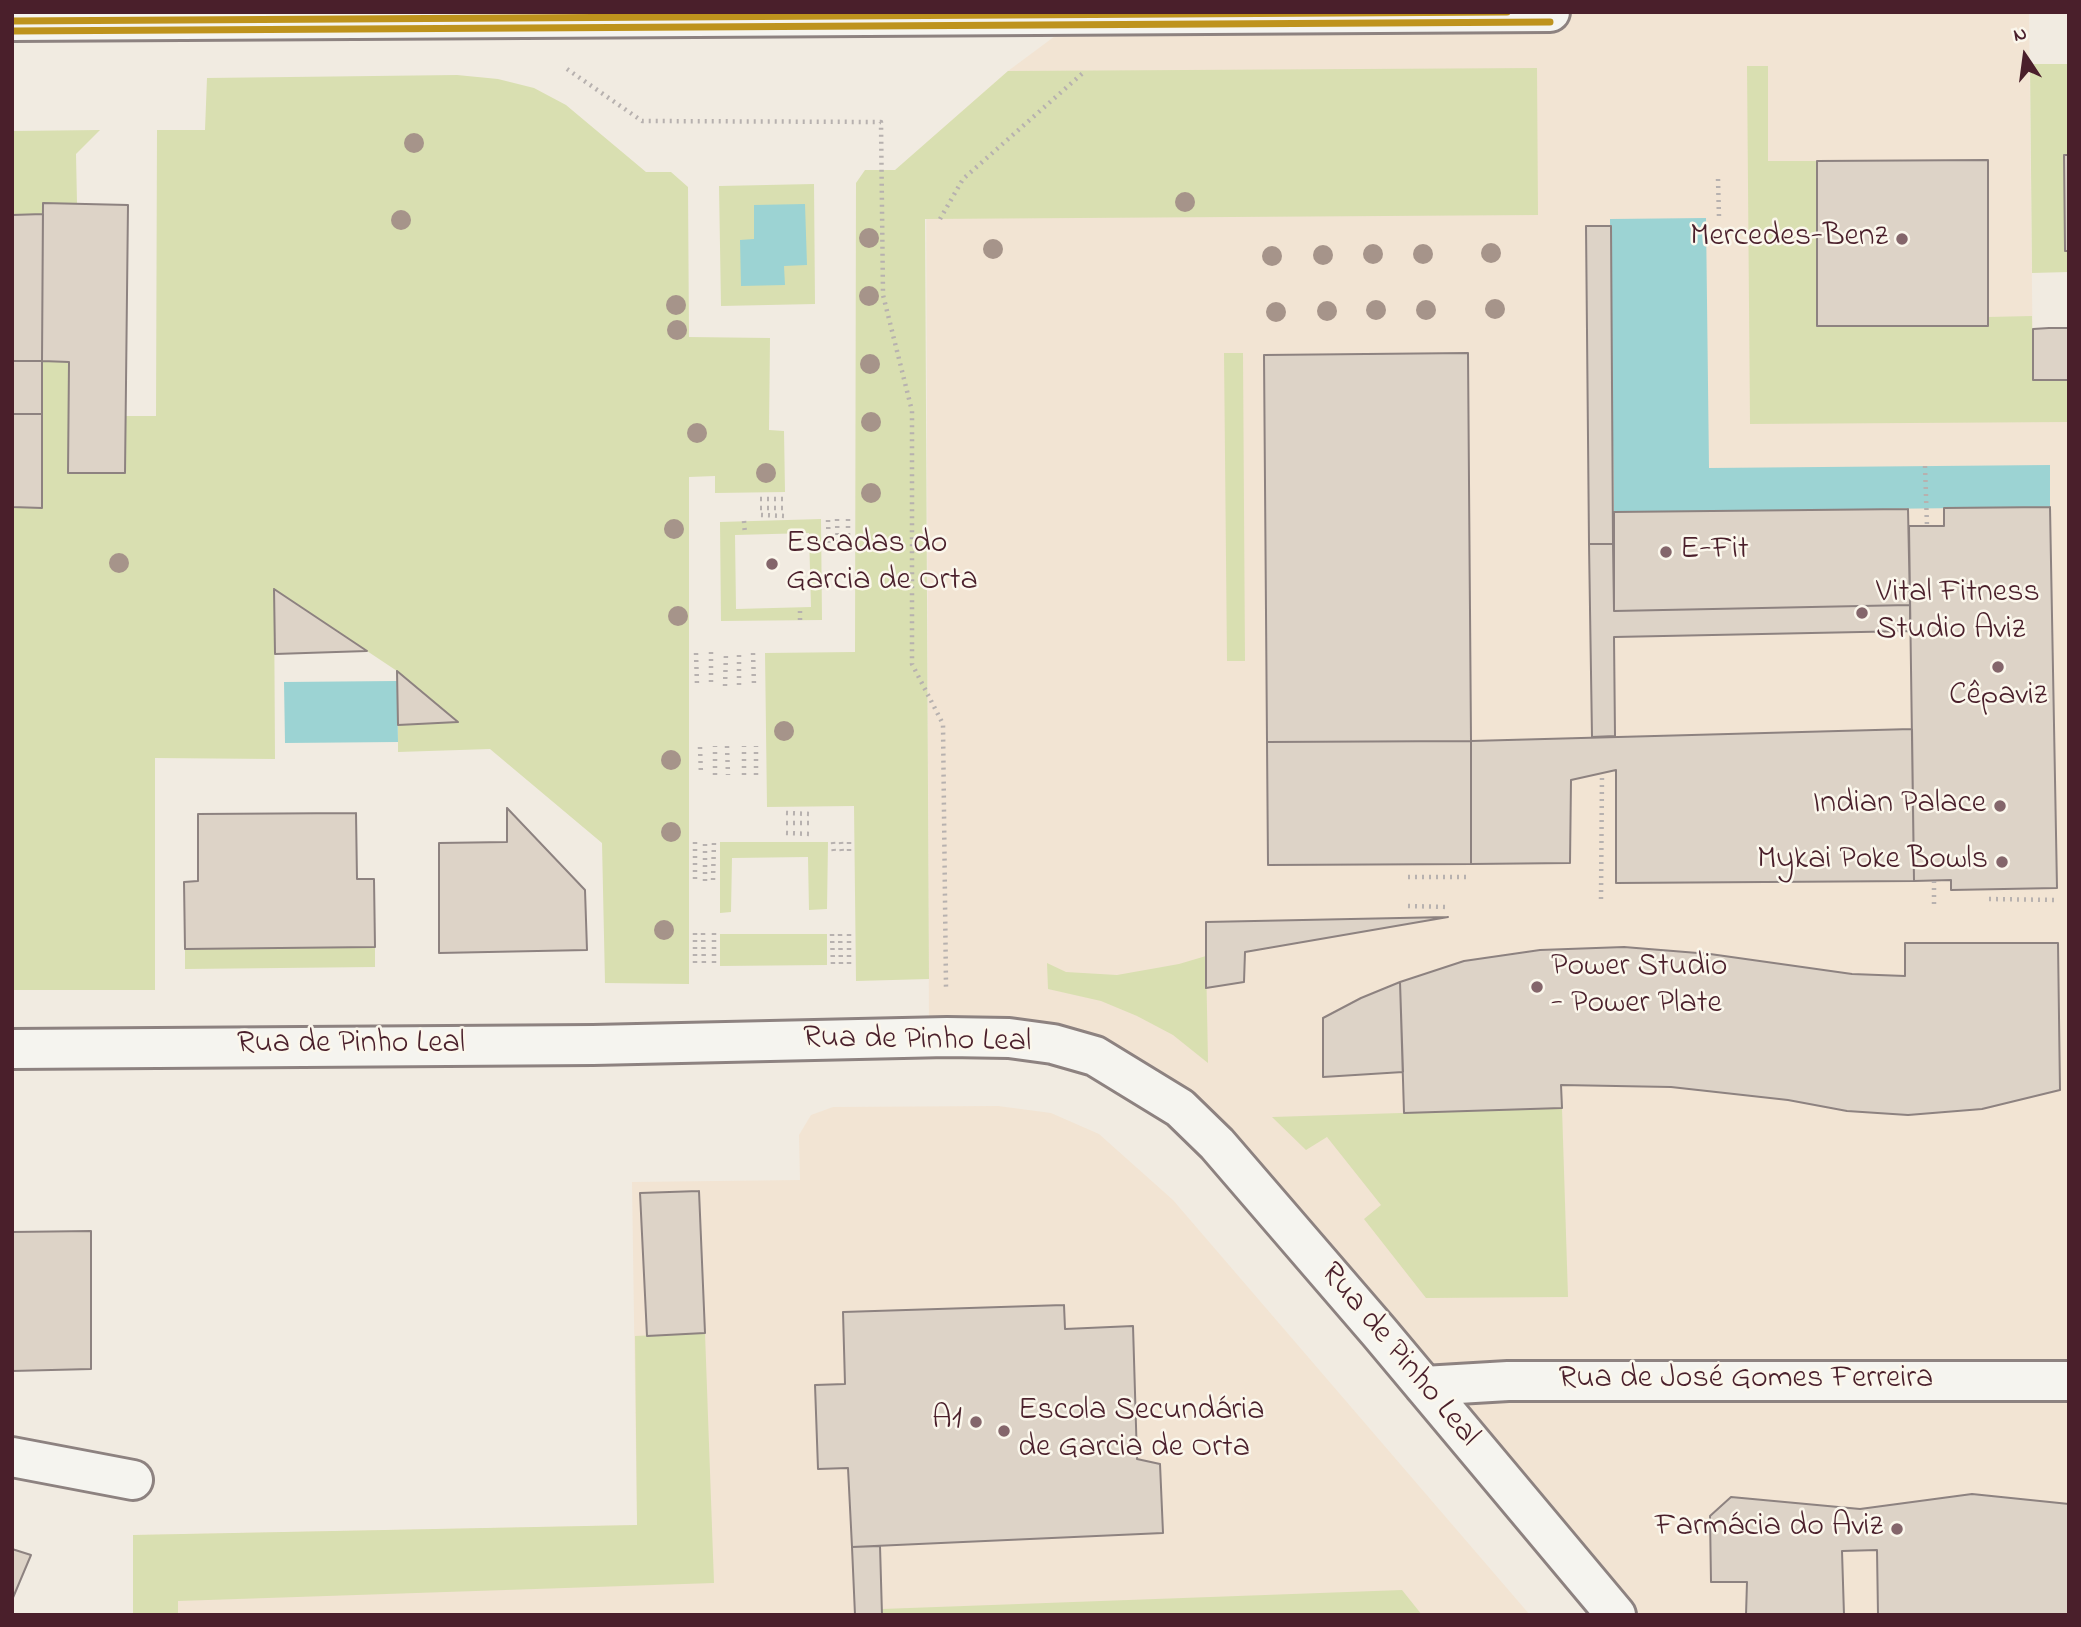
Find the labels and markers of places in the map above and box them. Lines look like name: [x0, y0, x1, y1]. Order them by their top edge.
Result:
place label: Mercedes-Benz: [1690, 220, 1888, 258]
marker: Mercedes-Benz: [1894, 231, 1910, 247]
place label: Escadas do Garcia de Orta: [786, 527, 978, 602]
place label: E-Fit: [1680, 533, 1749, 571]
marker: E-Fit: [1658, 544, 1674, 560]
marker: Escadas do Garcia de Orta: [764, 556, 780, 572]
place label: Vital Fitness Studio Aviz: [1876, 576, 2040, 651]
marker: Vital Fitness Studio Aviz: [1854, 605, 1870, 621]
marker: Cêpaviz: [1990, 659, 2006, 675]
place label: Cêpaviz: [1949, 679, 2047, 717]
place label: Indian Palace: [1813, 787, 1986, 825]
marker: Indian Palace: [1992, 798, 2008, 814]
place label: Mykai Poke Bowls: [1757, 843, 1988, 881]
marker: Mykai Poke Bowls: [1994, 854, 2010, 870]
place label: Power Studio - Power Plate: [1551, 950, 1727, 1025]
marker: Power Studio - Power Plate: [1529, 979, 1545, 995]
place label: Escola Secundária de Garcia de Orta: [1018, 1394, 1264, 1469]
place label: A1: [932, 1403, 962, 1441]
marker: A1: [968, 1414, 984, 1430]
marker: Escola Secundária de Garcia de Orta: [996, 1423, 1012, 1439]
place label: Farmácia do Aviz: [1655, 1510, 1883, 1548]
marker: Farmácia do Aviz: [1889, 1521, 1905, 1537]

